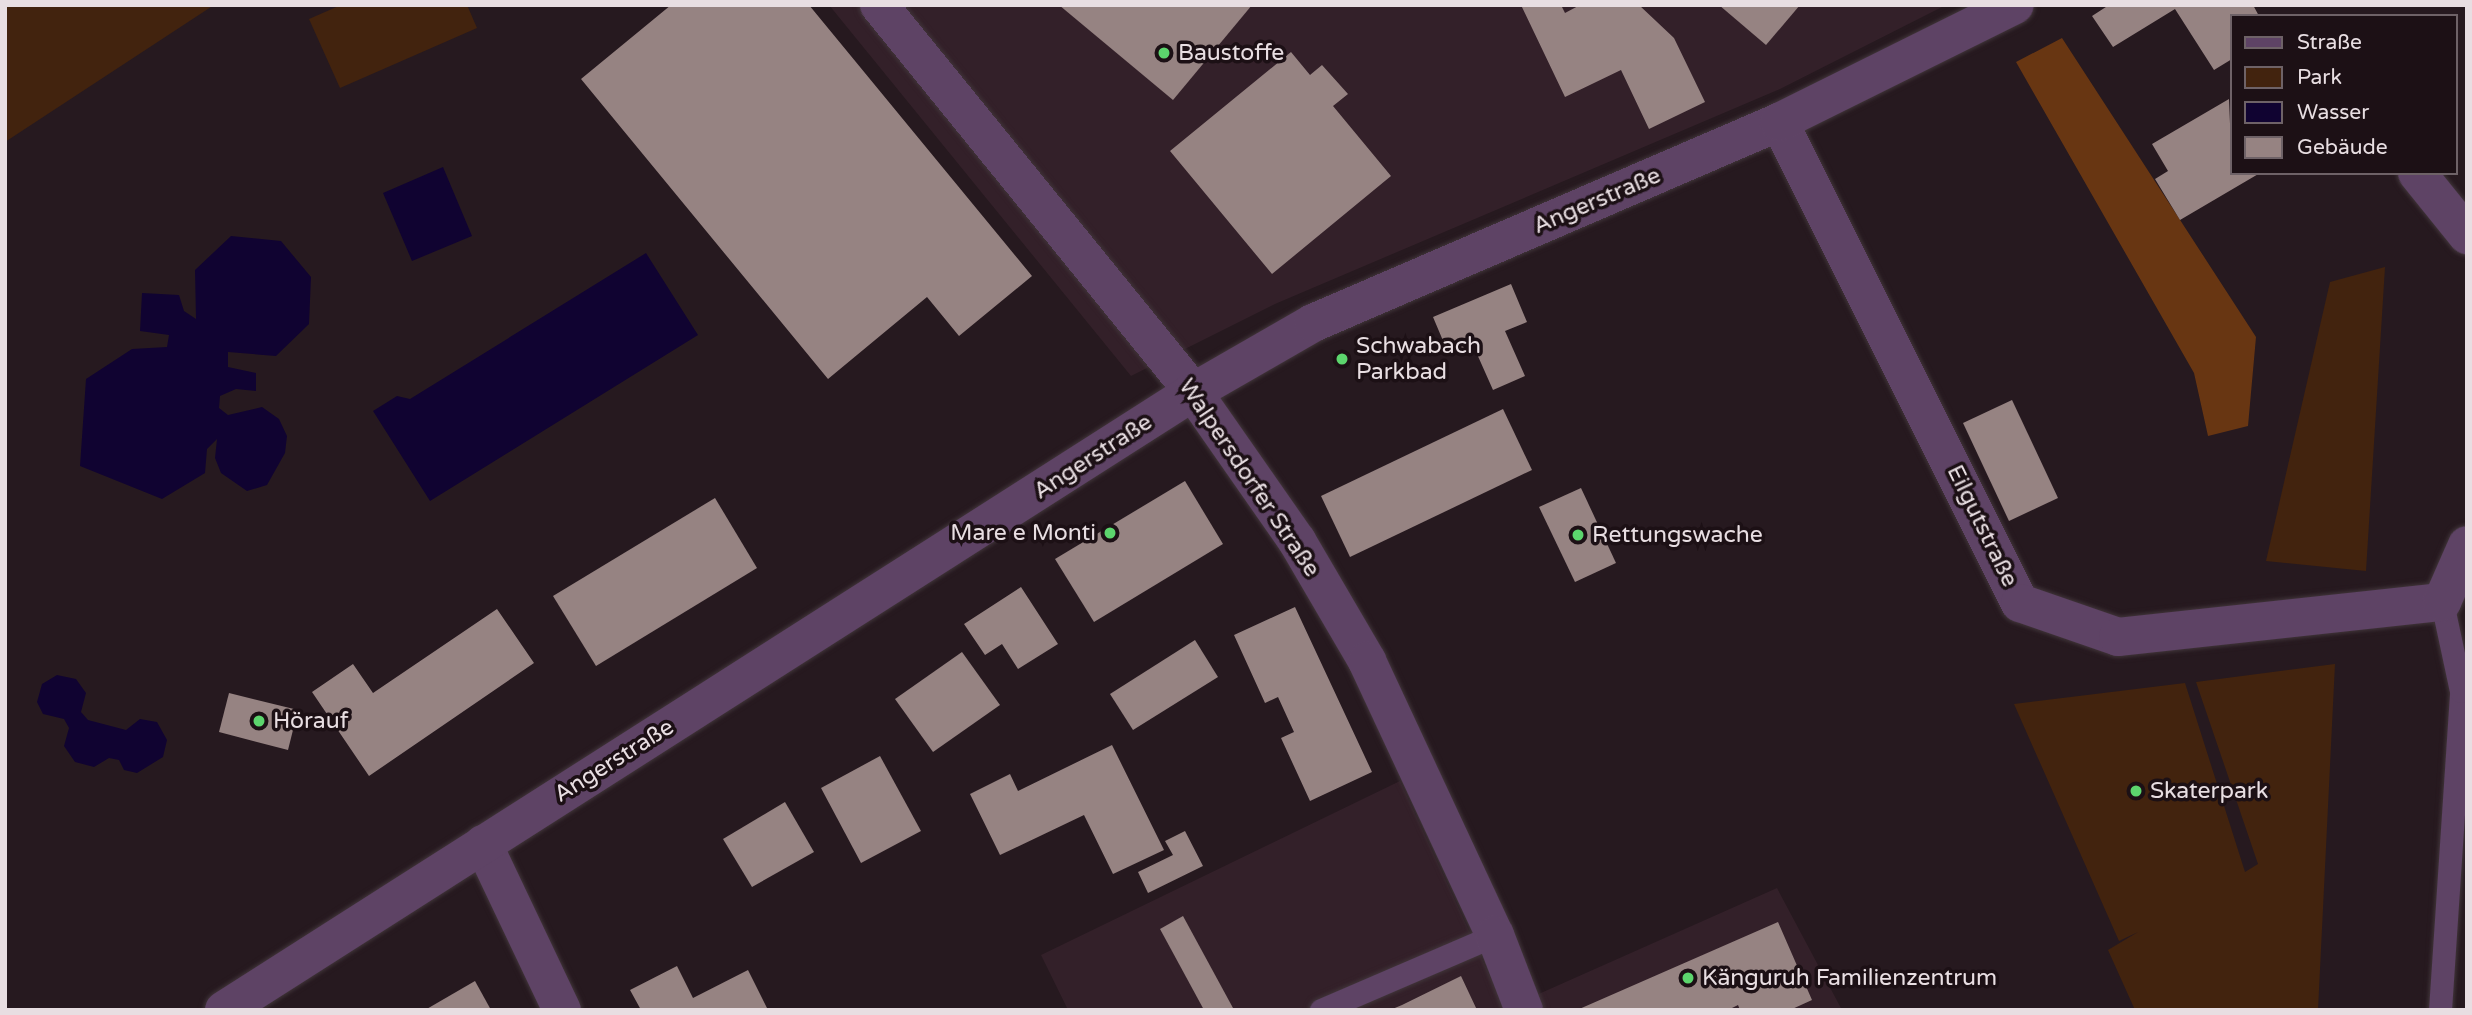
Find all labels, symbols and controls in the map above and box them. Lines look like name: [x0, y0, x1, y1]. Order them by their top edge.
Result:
legend: [2230, 14, 2458, 175]
text: Straße: [2297, 30, 2362, 55]
place label: Baustoffe: [1178, 39, 1284, 67]
marker: Baustoffe: [1156, 45, 1172, 61]
text: Park: [2297, 65, 2342, 90]
text: Wasser: [2297, 100, 2369, 125]
text: Gebäude: [2297, 135, 2388, 160]
street label: Angerstraße: [1529, 162, 1665, 240]
place label: Schwabach Parkbad: [1356, 332, 1481, 386]
marker: Schwabach Parkbad: [1334, 351, 1350, 367]
street label: Walpersdorfer Straße: [1172, 374, 1326, 582]
street label: Angerstraße: [1029, 408, 1157, 506]
street label: Eilgutstraße: [1941, 461, 2023, 591]
place label: Mare e Monti: [950, 519, 1096, 547]
place label: Rettungswache: [1592, 521, 1763, 549]
marker: Mare e Monti: [1102, 525, 1118, 541]
marker: Rettungswache: [1570, 527, 1586, 543]
place label: Hörauf: [273, 707, 348, 735]
marker: Hörauf: [251, 713, 267, 729]
street label: Angerstraße: [549, 713, 679, 809]
place label: Skaterpark: [2150, 777, 2268, 805]
marker: Skaterpark: [2128, 783, 2144, 799]
place label: Känguruh Familienzentrum: [1702, 964, 1997, 992]
marker: Känguruh Familienzentrum: [1680, 970, 1696, 986]

